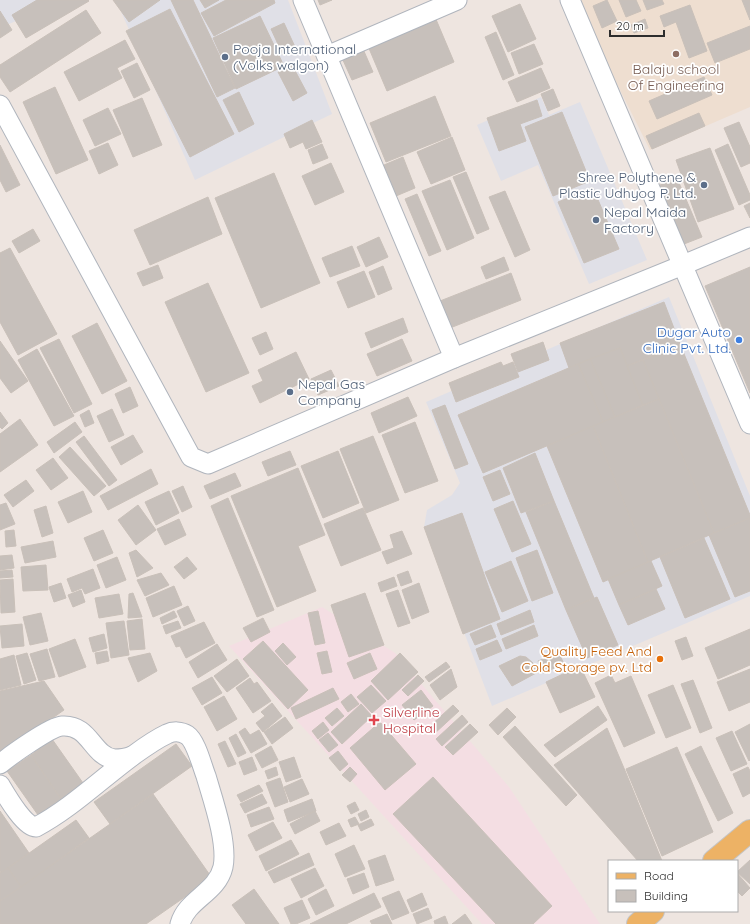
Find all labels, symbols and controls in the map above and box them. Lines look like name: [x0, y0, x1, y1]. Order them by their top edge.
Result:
scale bar: [610, 12, 664, 38]
text: 20 m: [616, 18, 644, 33]
place label: Pooja International (Volks walgon): [233, 40, 356, 74]
marker: Balaju school Of Engineering: [671, 49, 681, 59]
marker: Pooja International (Volks walgon): [220, 52, 230, 62]
place label: Balaju school Of Engineering: [628, 60, 724, 94]
place label: Shree Polythene & Plastic Udhyog P. Ltd.: [559, 168, 696, 202]
marker: Shree Polythene & Plastic Udhyog P. Ltd.: [699, 180, 709, 190]
place label: Nepal Maida Factory: [604, 203, 686, 237]
marker: Nepal Maida Factory: [591, 215, 601, 225]
place label: Dugar Auto Clinic Pvt. Ltd.: [643, 323, 731, 357]
marker: Dugar Auto Clinic Pvt. Ltd.: [734, 335, 744, 345]
place label: Nepal Gas Company: [298, 375, 365, 409]
marker: Nepal Gas Company: [285, 387, 295, 397]
place label: Quality Feed And Cold Storage pv. Ltd: [521, 642, 652, 676]
marker: Quality Feed And Cold Storage pv. Ltd: [655, 654, 665, 664]
place label: Silverline Hospital: [383, 703, 440, 737]
marker: Silverline Hospital: [368, 714, 380, 726]
legend: [608, 860, 738, 912]
text: Road: [644, 868, 674, 883]
text: Building: [644, 888, 688, 903]

